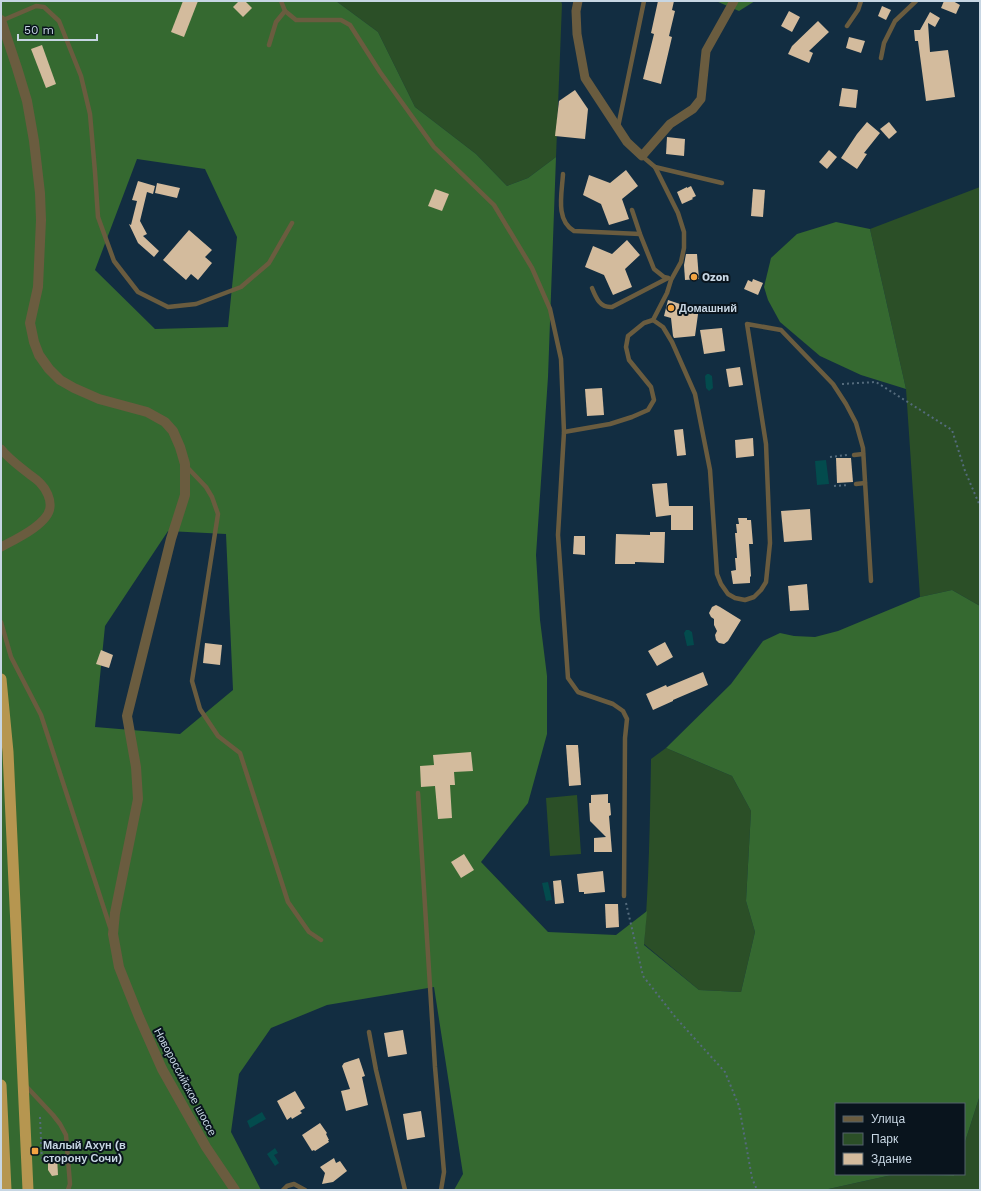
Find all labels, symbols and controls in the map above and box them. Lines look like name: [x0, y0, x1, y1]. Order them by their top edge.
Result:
scale bar: [18, 16, 97, 42]
text: 50 m: [24, 23, 54, 37]
place label: Ozon: [702, 271, 729, 284]
marker: Ozon: [689, 272, 699, 282]
place label: Домашний: [679, 302, 737, 315]
marker: Домашний: [666, 303, 676, 313]
street label: Новороссийское шоссе: [151, 1026, 219, 1138]
legend: [835, 1103, 965, 1175]
text: Улица: [871, 1112, 905, 1126]
text: Парк: [871, 1132, 899, 1146]
place label: Малый Ахун (в сторону Сочи): [43, 1139, 126, 1165]
marker: Малый Ахун (в сторону Сочи): [30, 1146, 40, 1156]
text: Здание: [871, 1152, 912, 1166]

